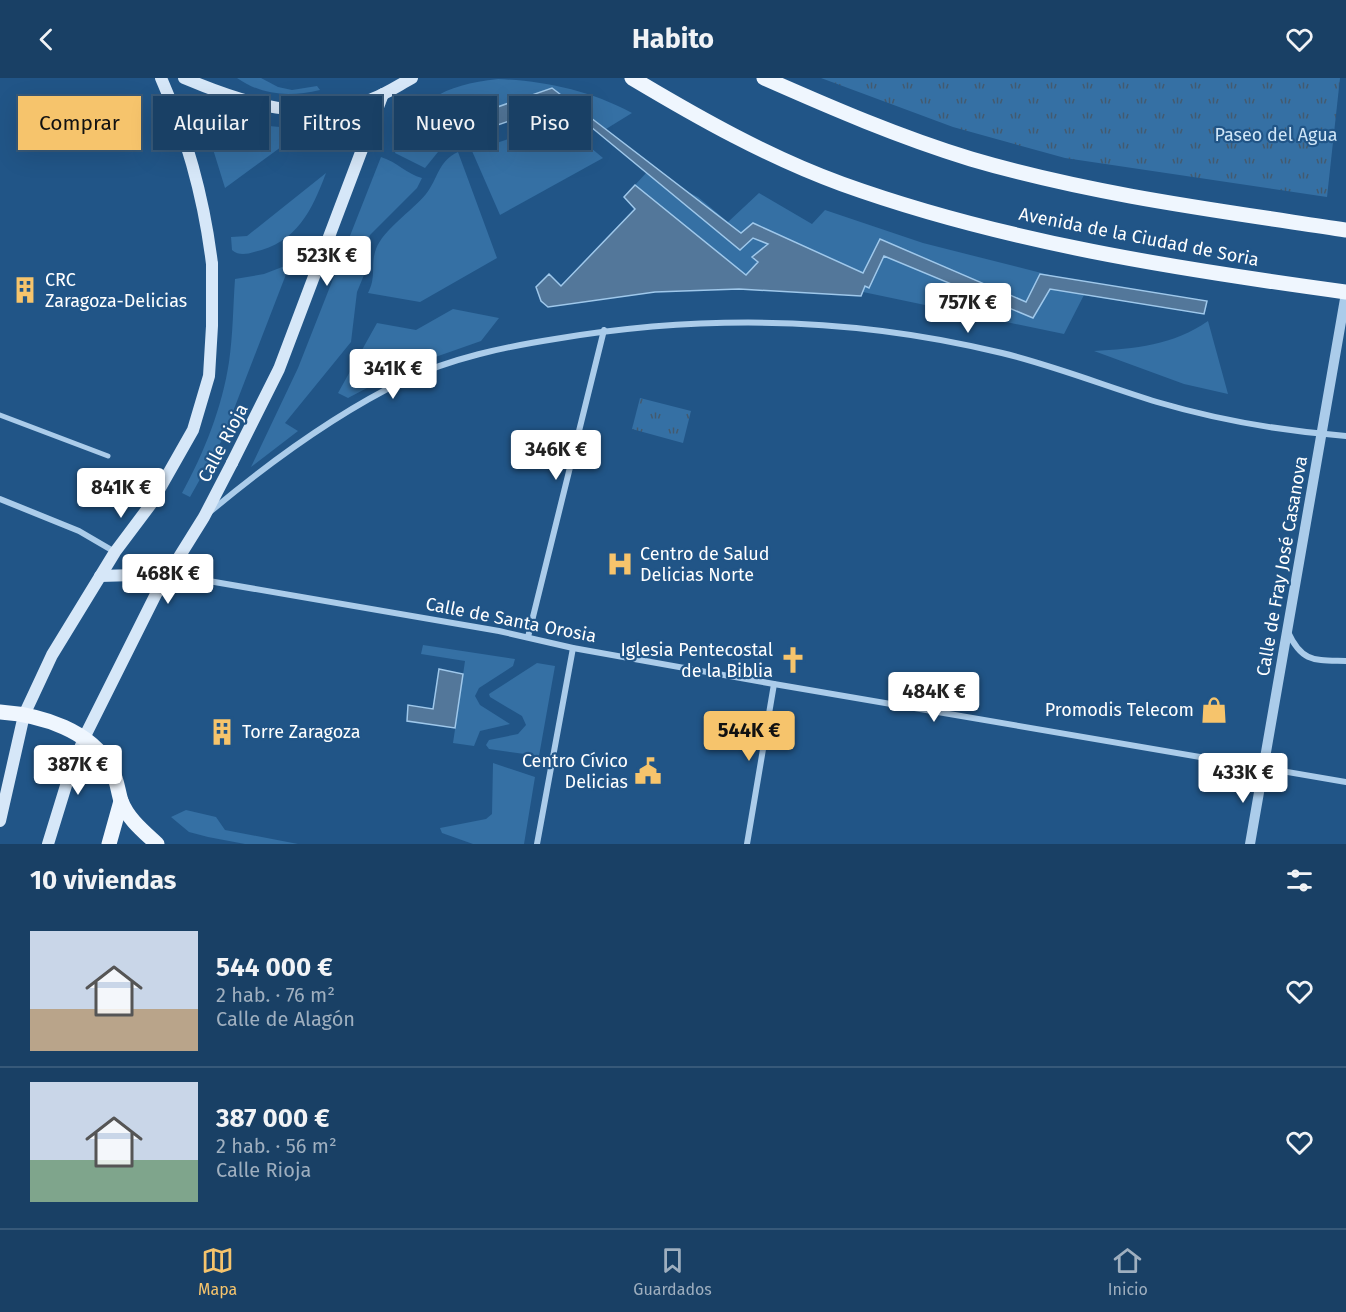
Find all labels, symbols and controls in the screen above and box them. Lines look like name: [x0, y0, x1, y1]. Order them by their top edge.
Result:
icon: back: [30, 23, 63, 56]
text: Habito: [632, 23, 714, 55]
icon: heart: [1283, 23, 1316, 56]
chip: Comprar: [18, 96, 141, 150]
chip: Alquilar: [153, 96, 269, 150]
chip: Filtros: [281, 96, 382, 150]
chip: Nuevo: [394, 96, 497, 150]
chip: Piso: [509, 96, 591, 150]
park label: Paseo del Agua: [1215, 124, 1337, 146]
street label: Avenida de la Ciudad de Soria: [1017, 203, 1261, 271]
pin: 523K €: [278, 236, 376, 287]
text: 523K €: [297, 243, 357, 267]
place label: CRC Zaragoza-Delicias: [45, 269, 187, 312]
building icon: CRC Zaragoza-Delicias: [10, 275, 40, 305]
pin: 757K €: [919, 283, 1017, 334]
text: 757K €: [939, 290, 997, 314]
pin: 341K €: [344, 349, 442, 400]
text: 341K €: [364, 356, 422, 380]
street label: Calle Rioja: [193, 400, 253, 486]
pin: 346K €: [507, 430, 605, 481]
text: 346K €: [525, 437, 587, 461]
street label: Calle de Fray José Casanova: [1252, 454, 1312, 678]
pin: 841K €: [72, 468, 170, 519]
text: 841K €: [91, 475, 151, 499]
place label: Centro de Salud Delicias Norte: [640, 543, 770, 586]
hospital icon: Centro de Salud Delicias Norte: [605, 549, 635, 579]
pin: 468K €: [119, 554, 217, 605]
text: 468K €: [136, 561, 200, 585]
street label: Calle de Santa Orosia: [424, 593, 598, 647]
place label: Iglesia Pentecostal de la Biblia: [621, 639, 773, 682]
church icon: Iglesia Pentecostal de la Biblia: [778, 645, 808, 675]
pin: 484K €: [885, 672, 983, 723]
text: 484K €: [902, 679, 966, 703]
shop icon: Promodis Telecom: [1199, 695, 1229, 725]
place label: Promodis Telecom: [1045, 699, 1194, 721]
pin: 544K €: [700, 711, 798, 762]
building icon: Torre Zaragoza: [207, 717, 237, 747]
text: 544K €: [718, 718, 780, 742]
place label: Torre Zaragoza: [242, 721, 360, 743]
pin: 387K €: [29, 745, 127, 796]
place label: Centro Cívico Delicias: [522, 750, 628, 793]
text: 387K €: [48, 752, 108, 776]
pin: 433K €: [1194, 753, 1292, 804]
public building icon: Centro Cívico Delicias: [633, 756, 663, 786]
text: 433K €: [1213, 760, 1274, 784]
icon: filters: [1283, 864, 1316, 897]
text: 10 viviendas: [30, 865, 176, 896]
text: 544 000 €: [216, 952, 333, 983]
icon: home: [78, 955, 150, 1027]
icon: heart: [1283, 975, 1316, 1008]
text: 2 hab. · 76 m²: [216, 983, 335, 1007]
text: Calle de Alagón: [216, 1007, 355, 1031]
text: 387 000 €: [216, 1103, 330, 1134]
icon: home: [78, 1106, 150, 1178]
icon: heart: [1283, 1126, 1316, 1159]
text: 2 hab. · 56 m²: [216, 1134, 337, 1158]
text: Calle Rioja: [216, 1158, 311, 1182]
tab: Mapa: [198, 1244, 237, 1299]
tab: Guardados: [633, 1244, 712, 1299]
tab: Inicio: [1108, 1244, 1148, 1299]

